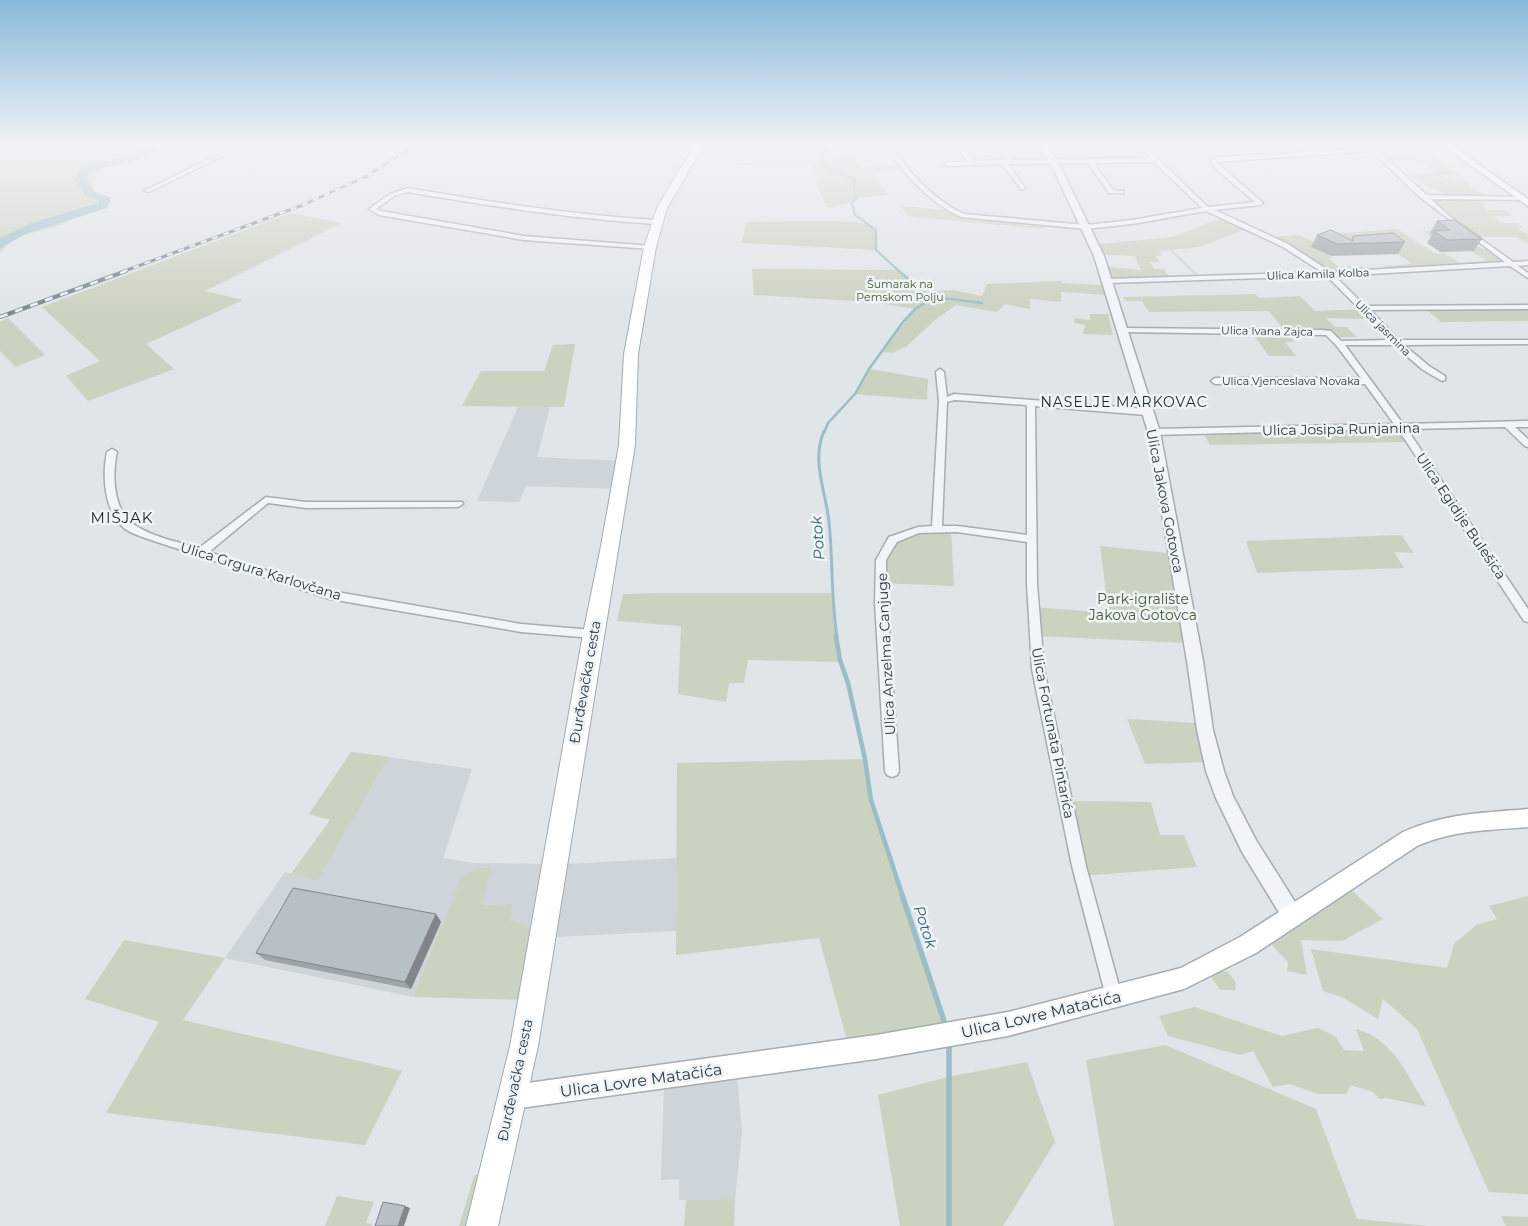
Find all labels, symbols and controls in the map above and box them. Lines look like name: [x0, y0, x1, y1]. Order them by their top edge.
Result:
street label: Ulica Kamila Kolba: [1266, 265, 1370, 283]
park label: Šumarak na Pemskom Polju: [856, 277, 944, 304]
street label: Ulica jasmina: [1352, 297, 1414, 359]
street label: Ulica Ivana Zajca: [1221, 323, 1313, 339]
street label: Ulica Vjenceslava Novaka: [1222, 374, 1360, 388]
district label: NASELJE MARKOVAC: [1040, 393, 1208, 411]
street label: Ulica Josipa Runjanina: [1262, 419, 1420, 439]
street label: Ulica Jakova Gotovca: [1142, 427, 1188, 575]
street label: Ulica Egidije Bulešića: [1412, 449, 1510, 583]
district label: MIŠJAK: [91, 508, 153, 527]
water label: Potok: [806, 514, 829, 561]
street label: Ulica Grgura Karlovčana: [178, 538, 344, 604]
street label: Ulica Anzelma Canjuge: [873, 572, 899, 736]
park label: Park-igralište Jakova Gotovca: [1088, 590, 1197, 624]
street label: Đurđevačka cesta: [565, 619, 605, 745]
street label: Ulica Fortunata Pintarića: [1028, 646, 1078, 820]
water label: Potok: [910, 903, 942, 952]
street label: Ulica Lovre Matačića: [959, 987, 1123, 1042]
street label: Đurđevačka cesta: [493, 1017, 537, 1143]
street label: Ulica Lovre Matačića: [559, 1060, 723, 1101]

